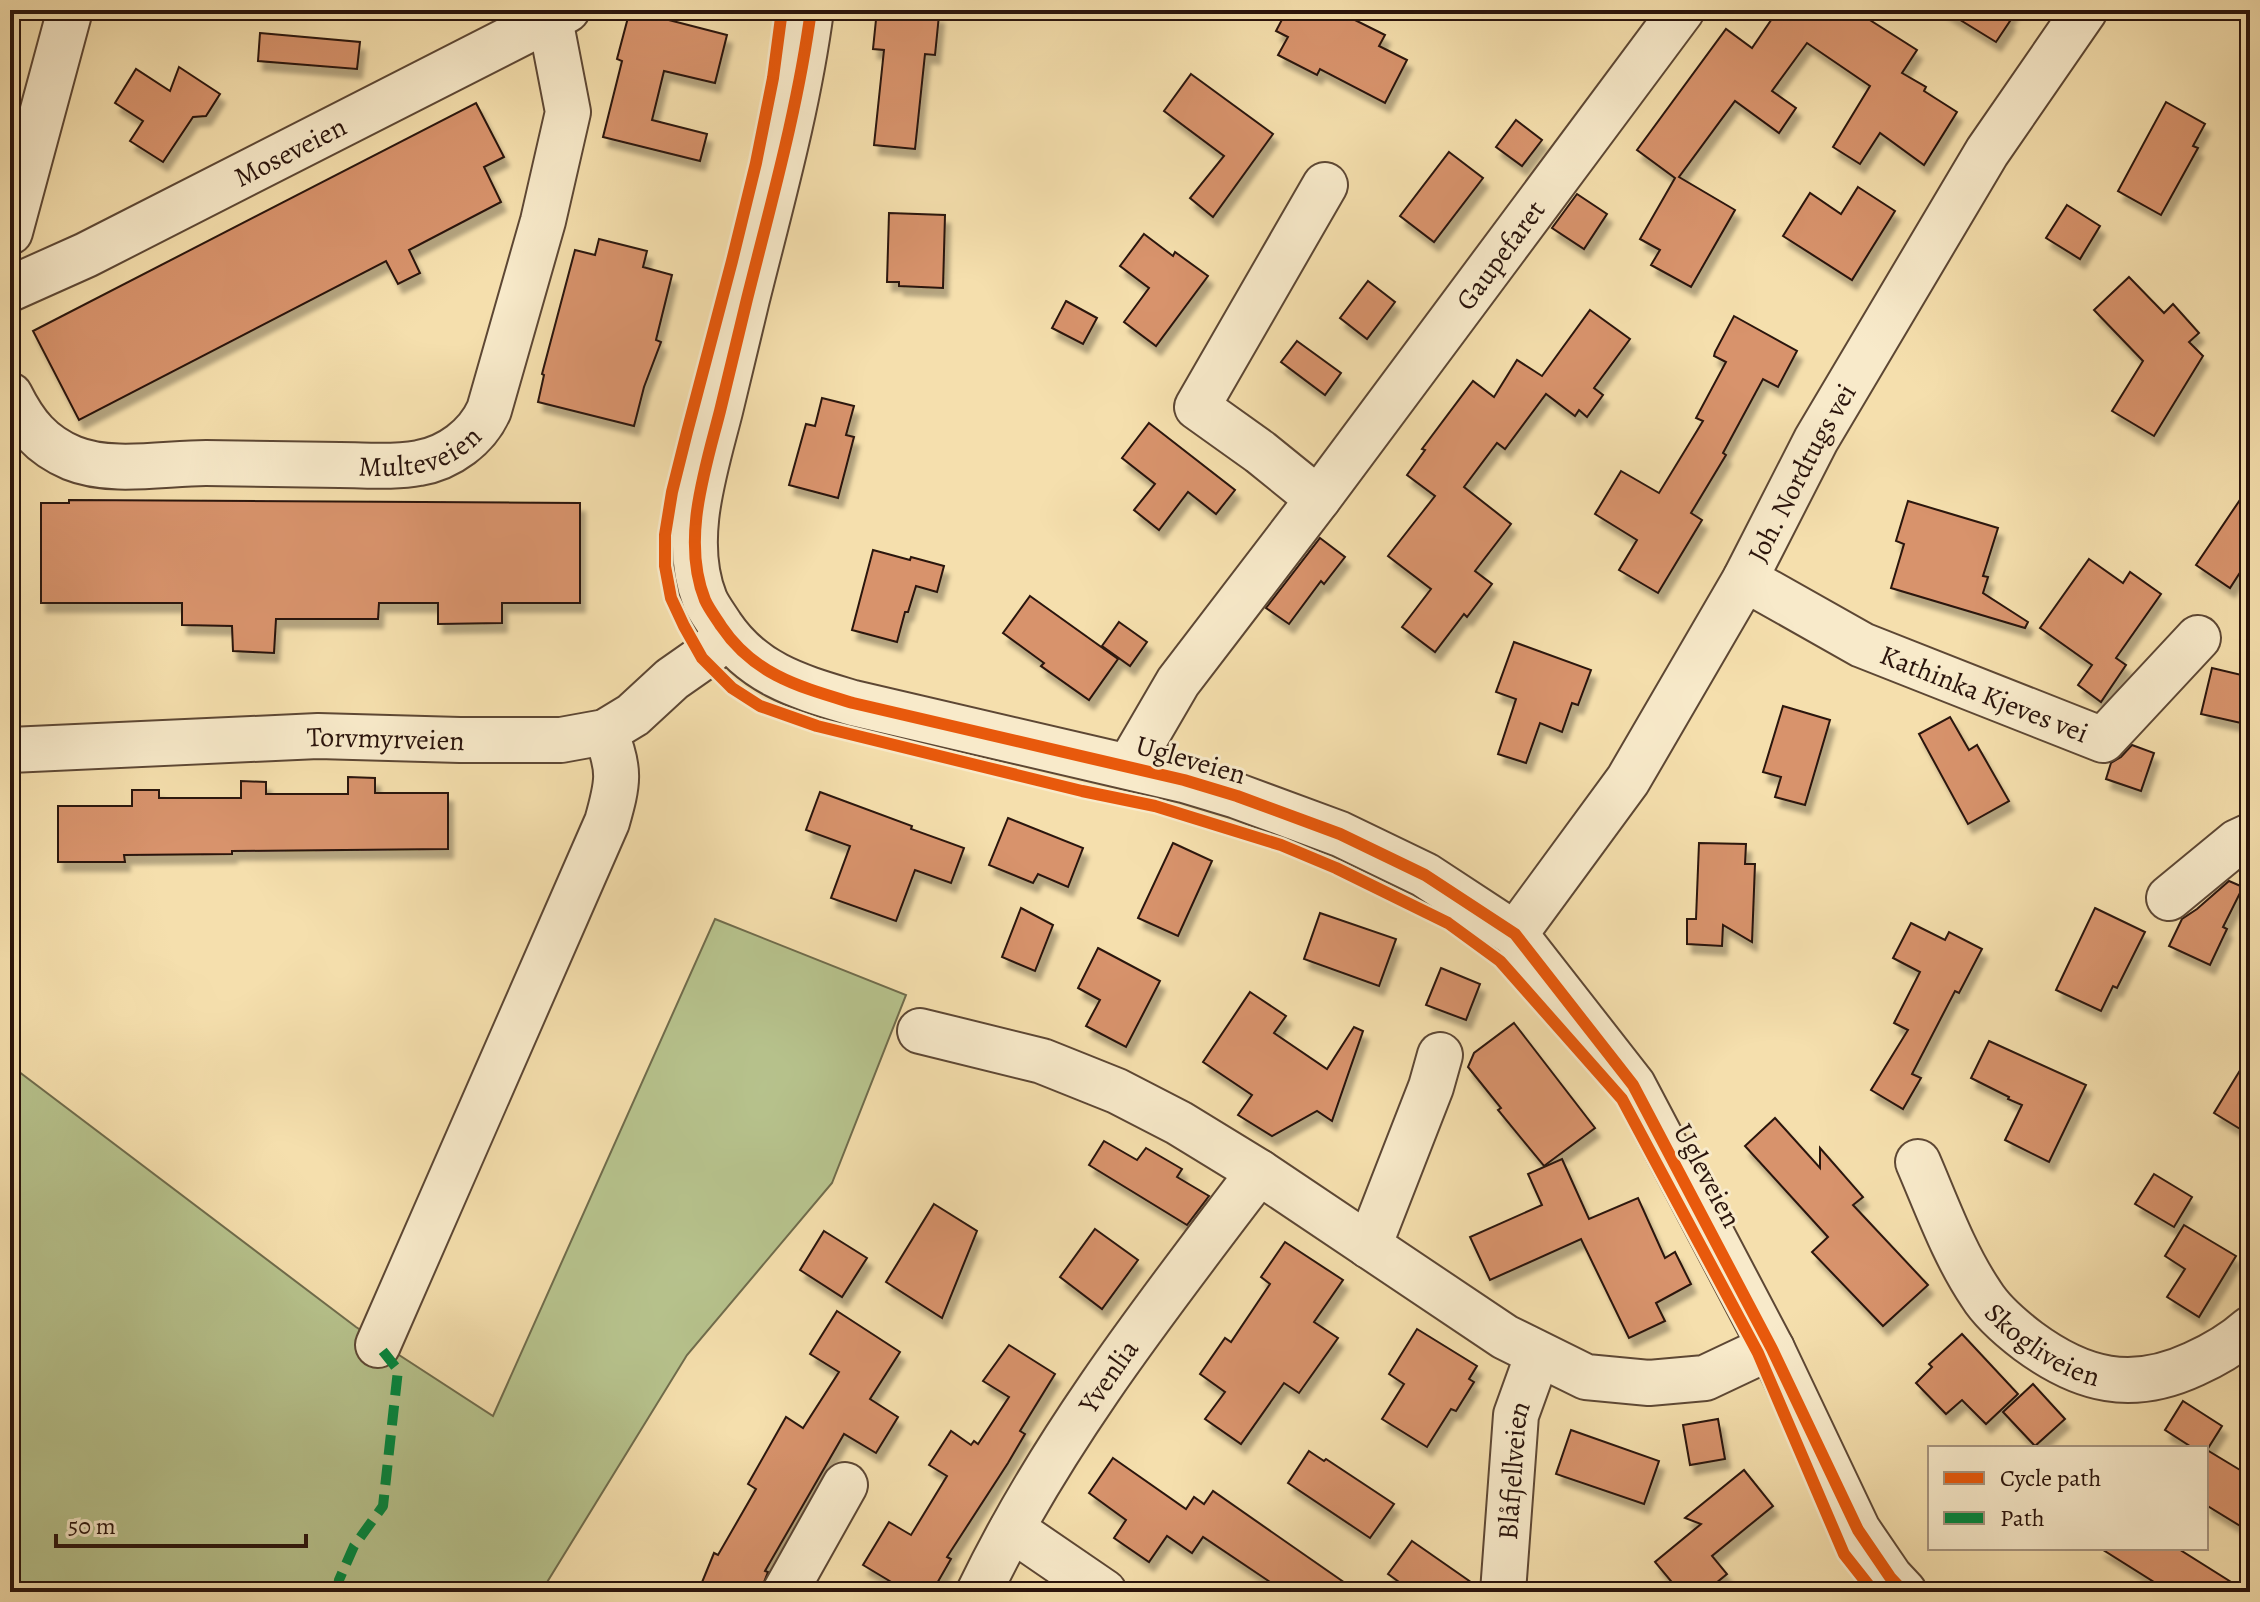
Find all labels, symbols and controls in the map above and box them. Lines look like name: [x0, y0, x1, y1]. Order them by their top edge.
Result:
street label: Moseveien: [228, 108, 353, 197]
street label: Gaupefaret: [1447, 193, 1554, 318]
street label: Joh. Nordtugs vei: [1739, 377, 1865, 569]
street label: Multeveien: [358, 418, 490, 486]
street label: Kathinka Kjeves vei: [1874, 636, 2094, 752]
street label: Torvmyrveien: [306, 718, 465, 760]
street label: Ugleveien: [1131, 726, 1250, 794]
street label: Ugleveien: [1664, 1117, 1750, 1234]
street label: Skogliveien: [1976, 1295, 2104, 1396]
street label: Yvenlia: [1069, 1332, 1148, 1422]
street label: Blåfjellveien: [1489, 1396, 1540, 1541]
legend: [1928, 1446, 2208, 1550]
text: Cycle path: [2000, 1462, 2101, 1494]
scale bar: [56, 1498, 306, 1548]
text: Path: [2000, 1502, 2045, 1534]
text: 50 m: [68, 1510, 116, 1542]

